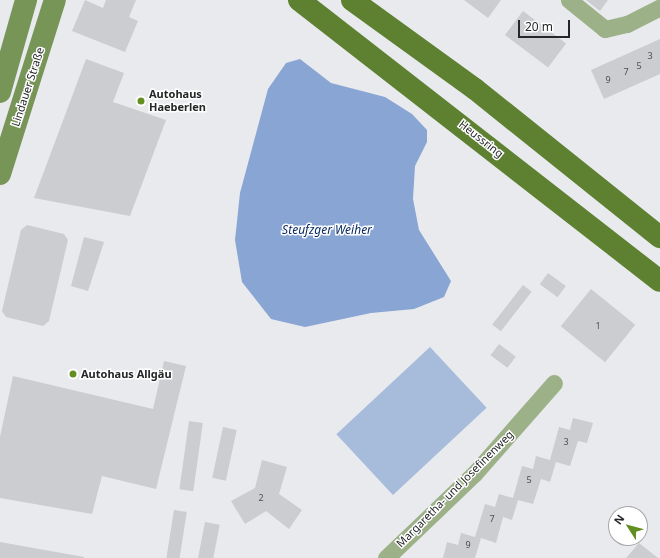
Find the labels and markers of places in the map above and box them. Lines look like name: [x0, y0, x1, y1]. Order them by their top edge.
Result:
place label: Autohaus Haeberlen: [149, 88, 206, 114]
marker: Autohaus Haeberlen: [136, 96, 146, 106]
place label: Autohaus Allgäu: [81, 367, 172, 381]
marker: Autohaus Allgäu: [68, 369, 78, 379]

